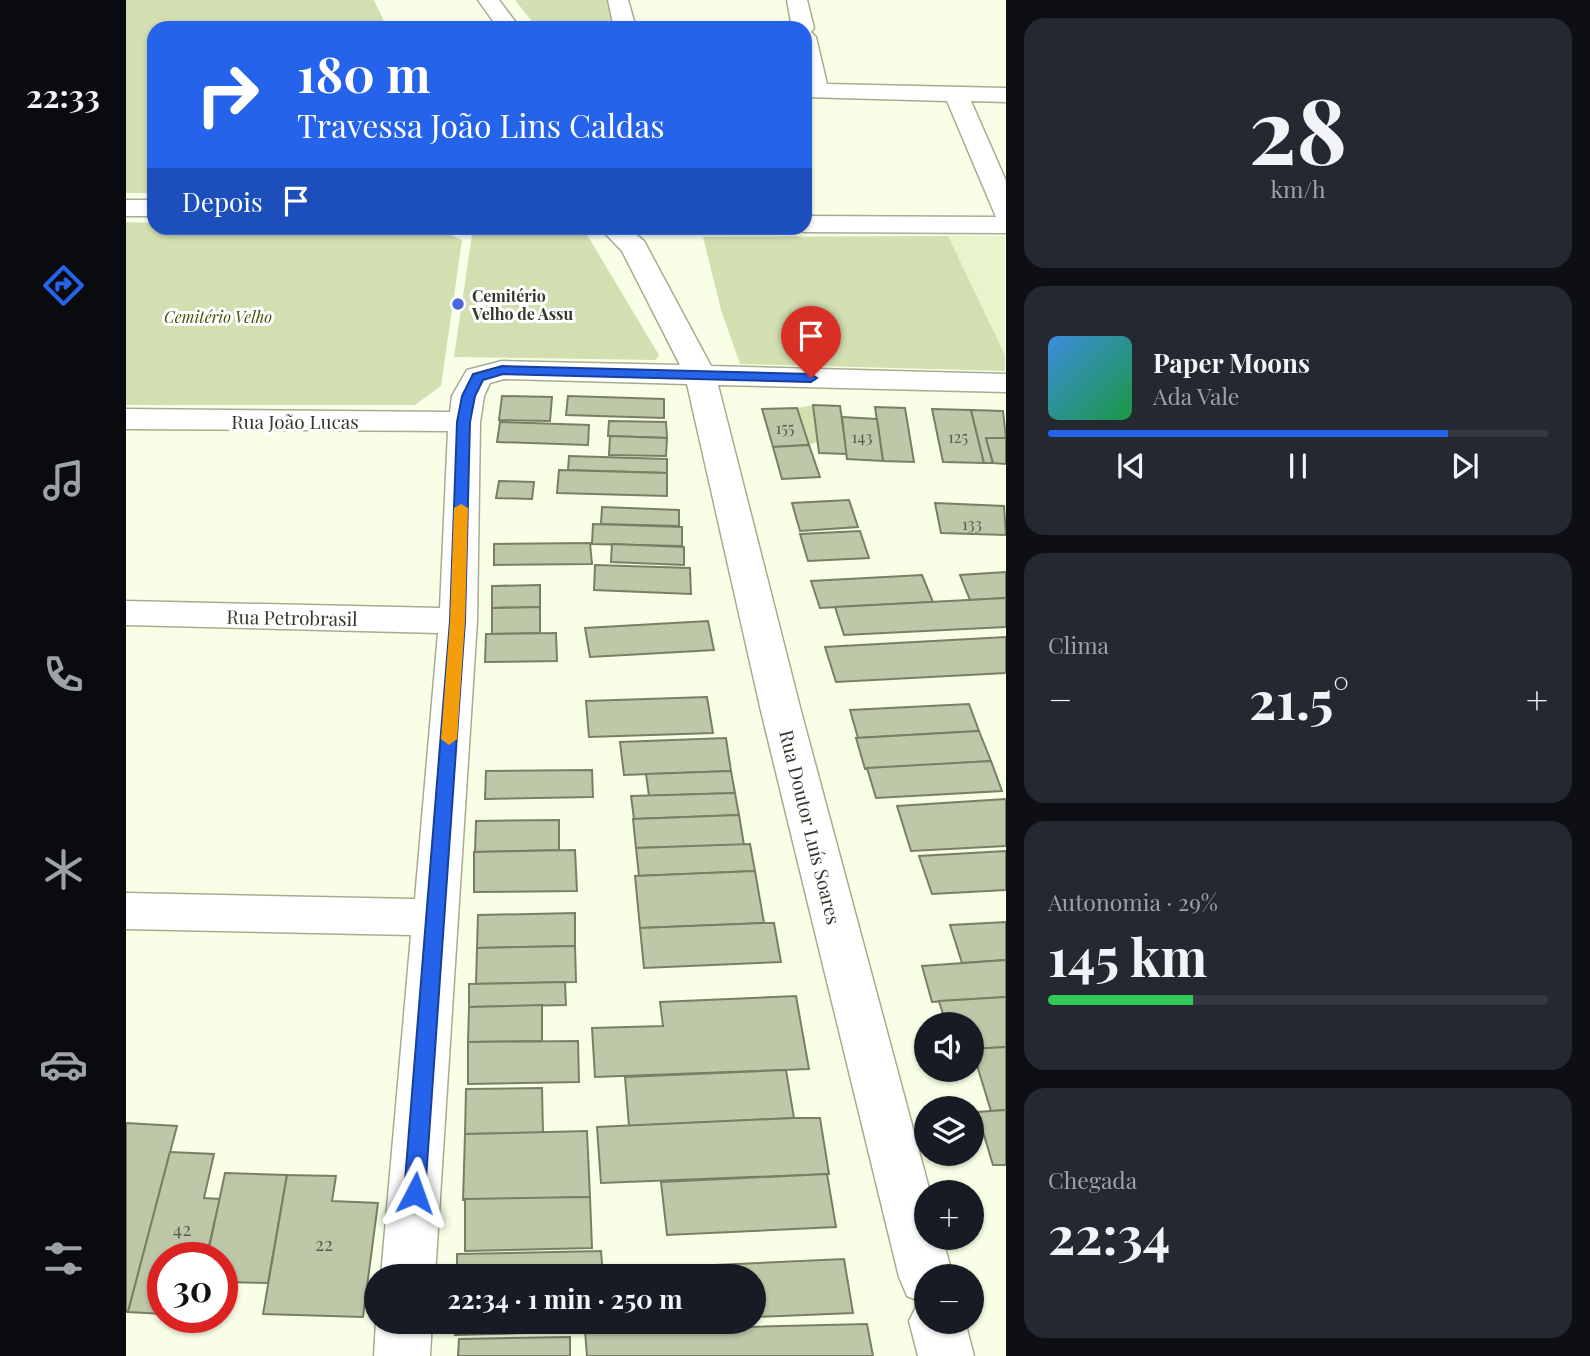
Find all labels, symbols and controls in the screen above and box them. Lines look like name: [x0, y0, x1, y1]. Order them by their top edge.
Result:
text: 180 m: [297, 40, 431, 105]
icon: right: [182, 49, 273, 140]
text: 28: [1249, 67, 1347, 188]
text: 22:33: [26, 73, 100, 116]
text: Travessa João Lins Caldas: [297, 103, 665, 146]
text: km/h: [1270, 173, 1326, 204]
icon: arrive: [277, 182, 315, 220]
text: Depois: [182, 184, 263, 219]
icon: directions: [39, 261, 88, 310]
place label: Cemitério Velho de Assu: [471, 285, 573, 324]
marker: Cemitério Velho de Assu: [450, 296, 466, 312]
park label: Cemitério Velho: [164, 306, 272, 327]
pin: [781, 306, 841, 378]
icon: arrive: [792, 317, 830, 355]
text: Paper Moons: [1153, 345, 1310, 380]
text: Ada Vale: [1153, 380, 1240, 411]
street label: Rua João Lucas: [231, 408, 359, 434]
house number: 155: [775, 417, 795, 438]
house number: 143: [852, 426, 872, 447]
house number: 125: [948, 426, 968, 447]
icon: previous: [1112, 447, 1150, 485]
icon: pause: [1279, 447, 1317, 485]
icon: next: [1446, 447, 1484, 485]
icon: music: [39, 456, 88, 505]
house number: 133: [962, 513, 982, 534]
street label: Rua Petrobrasil: [226, 603, 358, 631]
text: Clima: [1048, 629, 1109, 660]
icon: phone: [39, 650, 88, 699]
text: 21.5°: [1249, 664, 1349, 733]
text: −: [1048, 673, 1073, 724]
text: +: [1526, 673, 1548, 724]
street label: Rua Doutor Luís Soares: [774, 727, 848, 927]
icon: climate: [39, 845, 88, 894]
text: Autonomia · 29%: [1048, 886, 1218, 917]
text: 145 km: [1048, 921, 1207, 990]
map controls: [914, 1012, 984, 1334]
button: sound: [914, 1012, 984, 1082]
icon: car: [39, 1040, 88, 1089]
button: layers: [914, 1096, 984, 1166]
position arrow: [378, 1156, 452, 1230]
text: Chegada: [1048, 1164, 1137, 1195]
button: +: [914, 1180, 984, 1250]
text: 22:34: [1048, 1199, 1170, 1268]
house number: 42: [173, 1215, 191, 1241]
house number: 22: [315, 1230, 333, 1256]
icon: filters: [39, 1234, 88, 1283]
speed limit sign: 30: [147, 1242, 238, 1333]
button: −: [914, 1264, 984, 1334]
text: 22:34 · 1 min · 250 m: [448, 1281, 682, 1316]

